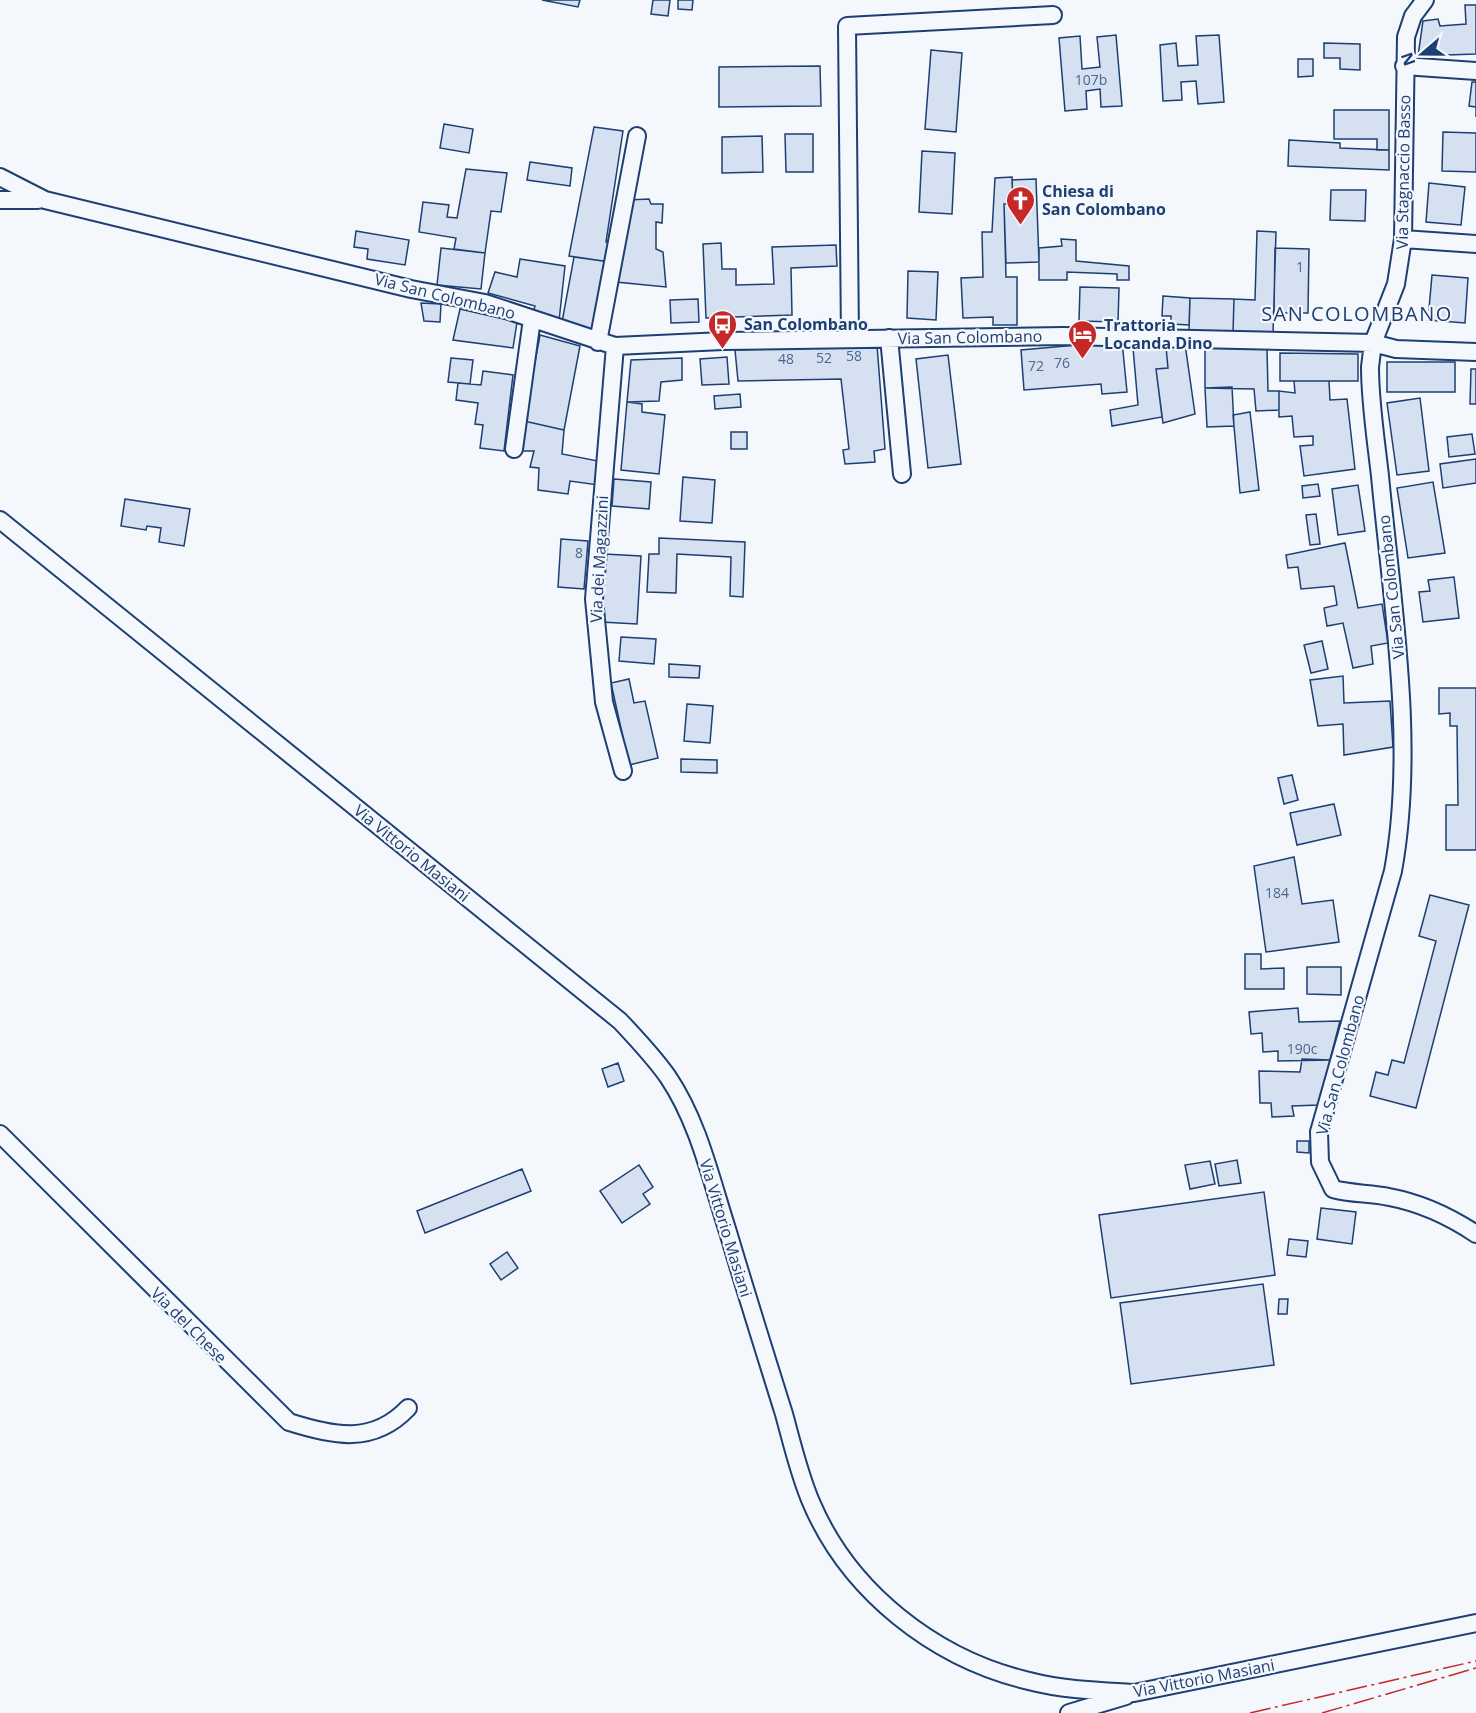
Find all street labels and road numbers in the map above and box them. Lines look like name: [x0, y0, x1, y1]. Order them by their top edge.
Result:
street label: Via Stagnaccio Basso: [1391, 94, 1415, 250]
street label: Via San Colombano: [372, 268, 518, 324]
street label: Via San Colombano: [898, 325, 1042, 349]
street label: Via dei Magazzini: [585, 495, 613, 623]
street label: Via San Colombano: [1373, 514, 1409, 660]
street label: Via Vittorio Masiani: [349, 799, 475, 907]
street label: Via San Colombano: [1311, 992, 1369, 1138]
street label: Via Vittorio Masiani: [695, 1156, 757, 1300]
street label: Via del Chese: [146, 1282, 232, 1368]
street label: Via Vittorio Masiani: [1132, 1654, 1276, 1702]

